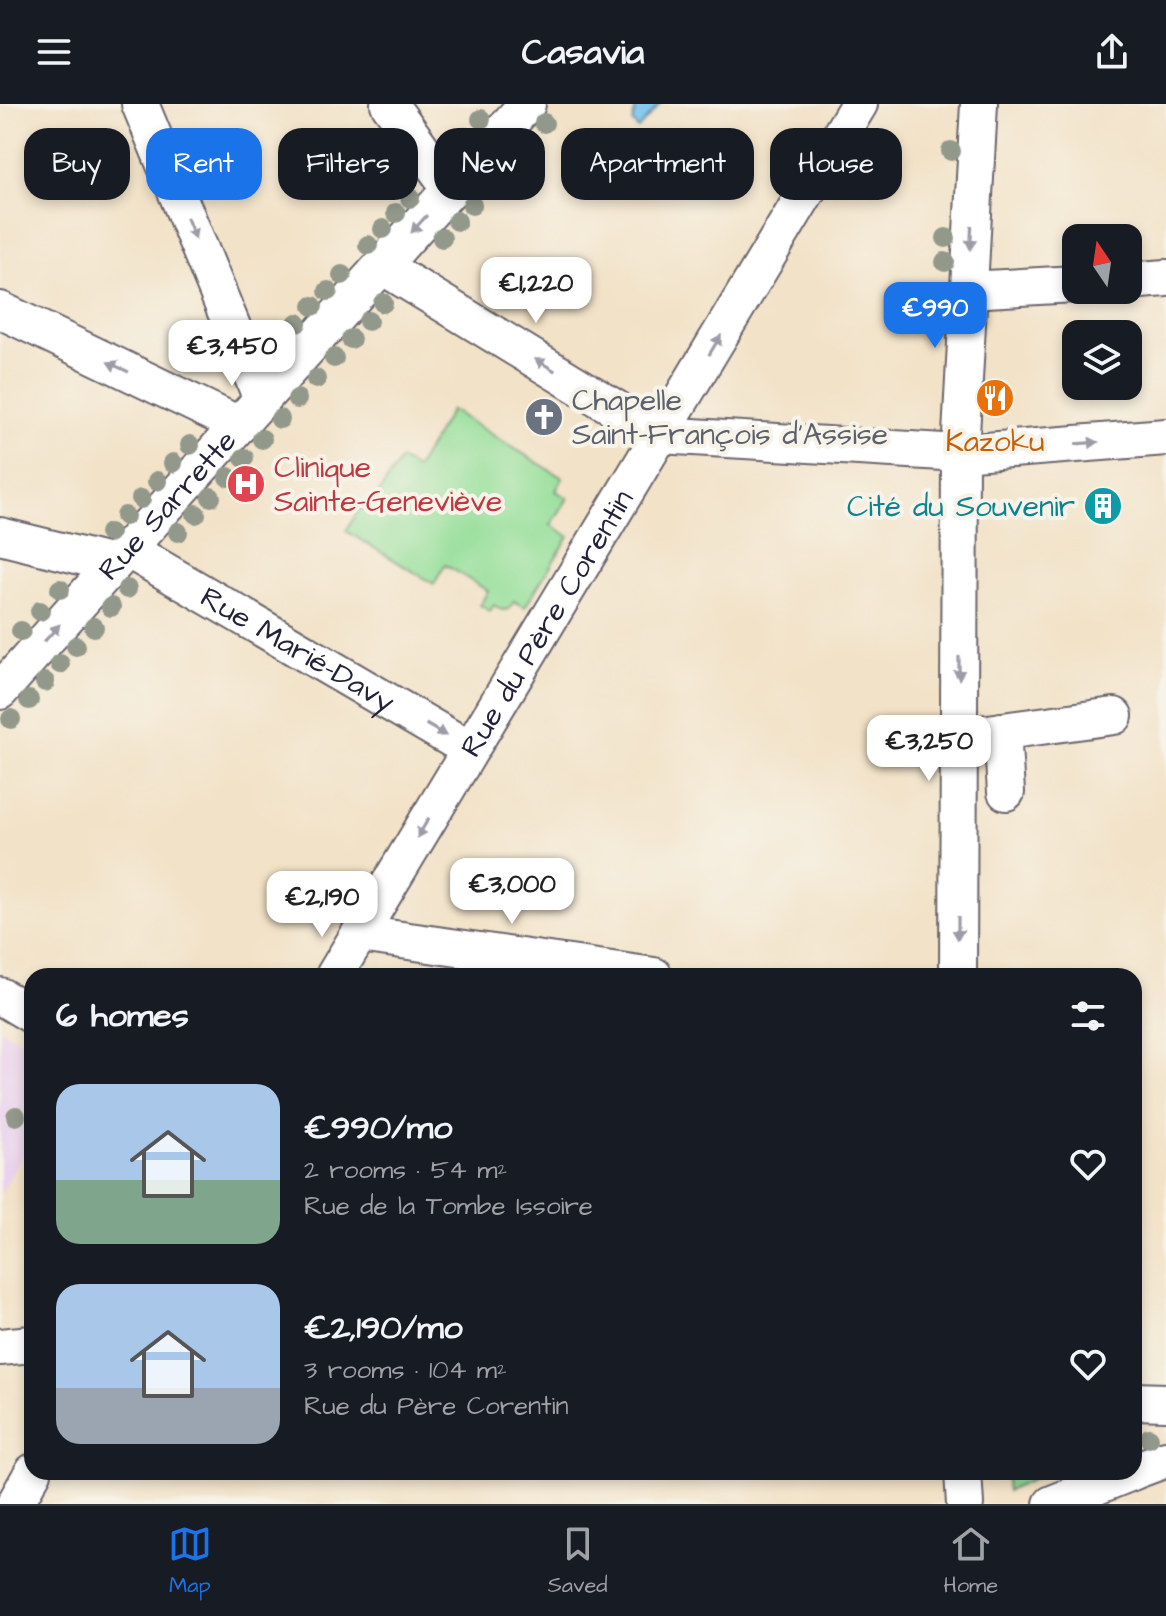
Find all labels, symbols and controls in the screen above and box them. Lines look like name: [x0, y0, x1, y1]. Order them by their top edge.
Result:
text: Casavia: [522, 27, 644, 78]
icon: menu: [32, 30, 76, 74]
icon: share: [1090, 30, 1134, 74]
chip: Buy: [24, 128, 130, 200]
chip: Rent: [146, 128, 262, 200]
chip: Filters: [278, 128, 418, 200]
chip: New: [434, 128, 545, 200]
chip: Apartment: [561, 128, 754, 200]
chip: House: [770, 128, 902, 200]
one-way arrow: [411, 214, 428, 234]
one-way arrow: [185, 216, 198, 240]
north arrow: [1062, 224, 1142, 304]
map controls: [1062, 224, 1142, 400]
one-way arrow: [965, 226, 978, 251]
pin: €1,220: [471, 257, 601, 325]
text: €1,220: [499, 265, 573, 301]
pin: €990: [888, 282, 982, 350]
text: €990: [902, 290, 968, 326]
pin: €3,450: [167, 320, 297, 388]
button: layers: [1062, 320, 1142, 400]
text: €3,450: [186, 328, 278, 364]
one-way arrow: [708, 334, 722, 356]
one-way arrow: [534, 359, 556, 373]
one-way arrow: [106, 360, 130, 374]
restaurant icon: Kazoku: [974, 377, 1016, 419]
place label: Chapelle Saint-François d'Assise: [572, 380, 888, 456]
church icon: Chapelle Saint-François d'Assise: [523, 396, 565, 438]
street label: Rue Sarrette: [89, 421, 247, 590]
place label: Kazoku: [946, 421, 1044, 463]
one-way arrow: [1075, 436, 1100, 449]
place label: Clinique Sainte-Geneviève: [274, 447, 502, 523]
hospital icon: Clinique Sainte-Geneviève: [225, 463, 267, 505]
street label: Rue du Père Corentin: [451, 482, 644, 765]
building icon: Cité du Souvenir: [1082, 485, 1124, 527]
place label: Cité du Souvenir: [847, 486, 1075, 528]
street label: Rue Marié-Davy: [193, 577, 402, 724]
one-way arrow: [42, 624, 60, 643]
one-way arrow: [953, 656, 965, 681]
pin: €3,250: [864, 715, 994, 783]
one-way arrow: [425, 723, 447, 737]
text: €3,250: [885, 723, 973, 759]
one-way arrow: [416, 817, 430, 839]
pin: €3,000: [447, 858, 577, 926]
text: €3,000: [468, 866, 556, 902]
pin: €2,190: [257, 871, 387, 939]
text: €2,190: [285, 879, 359, 915]
one-way arrow: [952, 916, 964, 941]
text: 6 homes: [56, 992, 189, 1040]
icon: filters: [1066, 994, 1110, 1038]
text: €990/mo: [304, 1104, 452, 1152]
icon: home: [120, 1116, 216, 1212]
icon: heart: [1066, 1142, 1110, 1186]
text: 2 rooms · 54 m²: [304, 1152, 507, 1188]
text: Rue de la Tombe Issoire: [304, 1188, 593, 1224]
text: €2,190/mo: [304, 1304, 463, 1352]
icon: home: [120, 1316, 216, 1412]
icon: heart: [1066, 1342, 1110, 1386]
text: 3 rooms · 104 m²: [304, 1352, 507, 1388]
text: Rue du Père Corentin: [304, 1388, 569, 1424]
tab: Map: [168, 1522, 212, 1601]
tab: Saved: [548, 1522, 608, 1601]
tab: Home: [943, 1522, 998, 1601]

